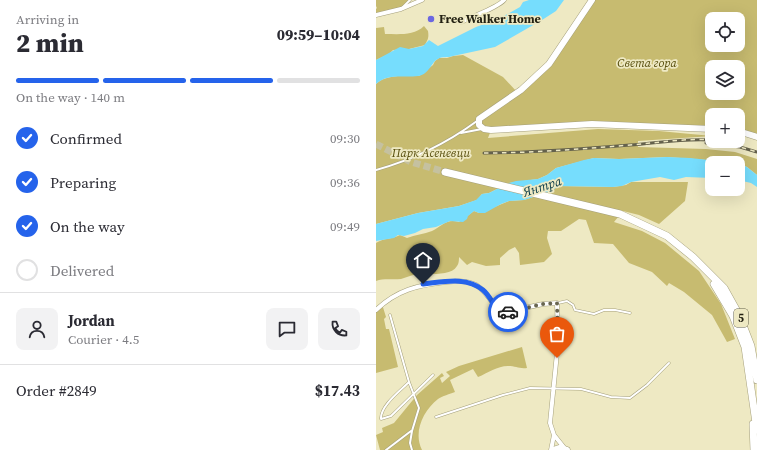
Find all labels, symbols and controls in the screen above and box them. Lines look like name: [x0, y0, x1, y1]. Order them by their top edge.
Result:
text: Arriving in: [16, 11, 79, 28]
place label: Free Walker Home: [439, 11, 541, 27]
map controls: [705, 12, 745, 196]
button: locate: [705, 12, 745, 52]
marker: Free Walker Home: [426, 14, 436, 24]
text: 09:59–10:04: [277, 24, 360, 45]
text: 2 min: [16, 25, 84, 61]
park label: Света гора: [617, 55, 677, 71]
button: layers: [705, 60, 745, 100]
text: On the way · 140 m: [16, 89, 125, 106]
button: +: [705, 108, 745, 148]
icon: check: [16, 127, 38, 149]
text: Confirmed: [50, 128, 122, 149]
text: 09:30: [330, 130, 360, 147]
park label: Парк Асеневци: [391, 145, 470, 161]
button: −: [705, 156, 745, 196]
icon: check: [16, 171, 38, 193]
text: Preparing: [50, 172, 116, 193]
water label: Янтра: [520, 172, 564, 201]
text: 09:36: [330, 174, 360, 191]
icon: check: [16, 215, 38, 237]
text: On the way: [50, 216, 125, 237]
text: 09:49: [330, 218, 360, 235]
pin: [406, 243, 440, 284]
icon: home: [412, 249, 434, 271]
text: Delivered: [50, 260, 114, 281]
courier: [488, 292, 528, 332]
icon: car: [497, 301, 519, 323]
button: person: [16, 308, 58, 350]
button: chat: [266, 308, 308, 350]
button: phone: [318, 308, 360, 350]
road number: 5: [734, 309, 748, 327]
text: Jordan: [68, 310, 115, 331]
pin: [540, 317, 574, 358]
icon: bag: [546, 323, 568, 345]
text: Courier · 4.5: [68, 331, 139, 348]
text: Order #2849: [16, 380, 97, 401]
text: $17.43: [315, 380, 360, 401]

